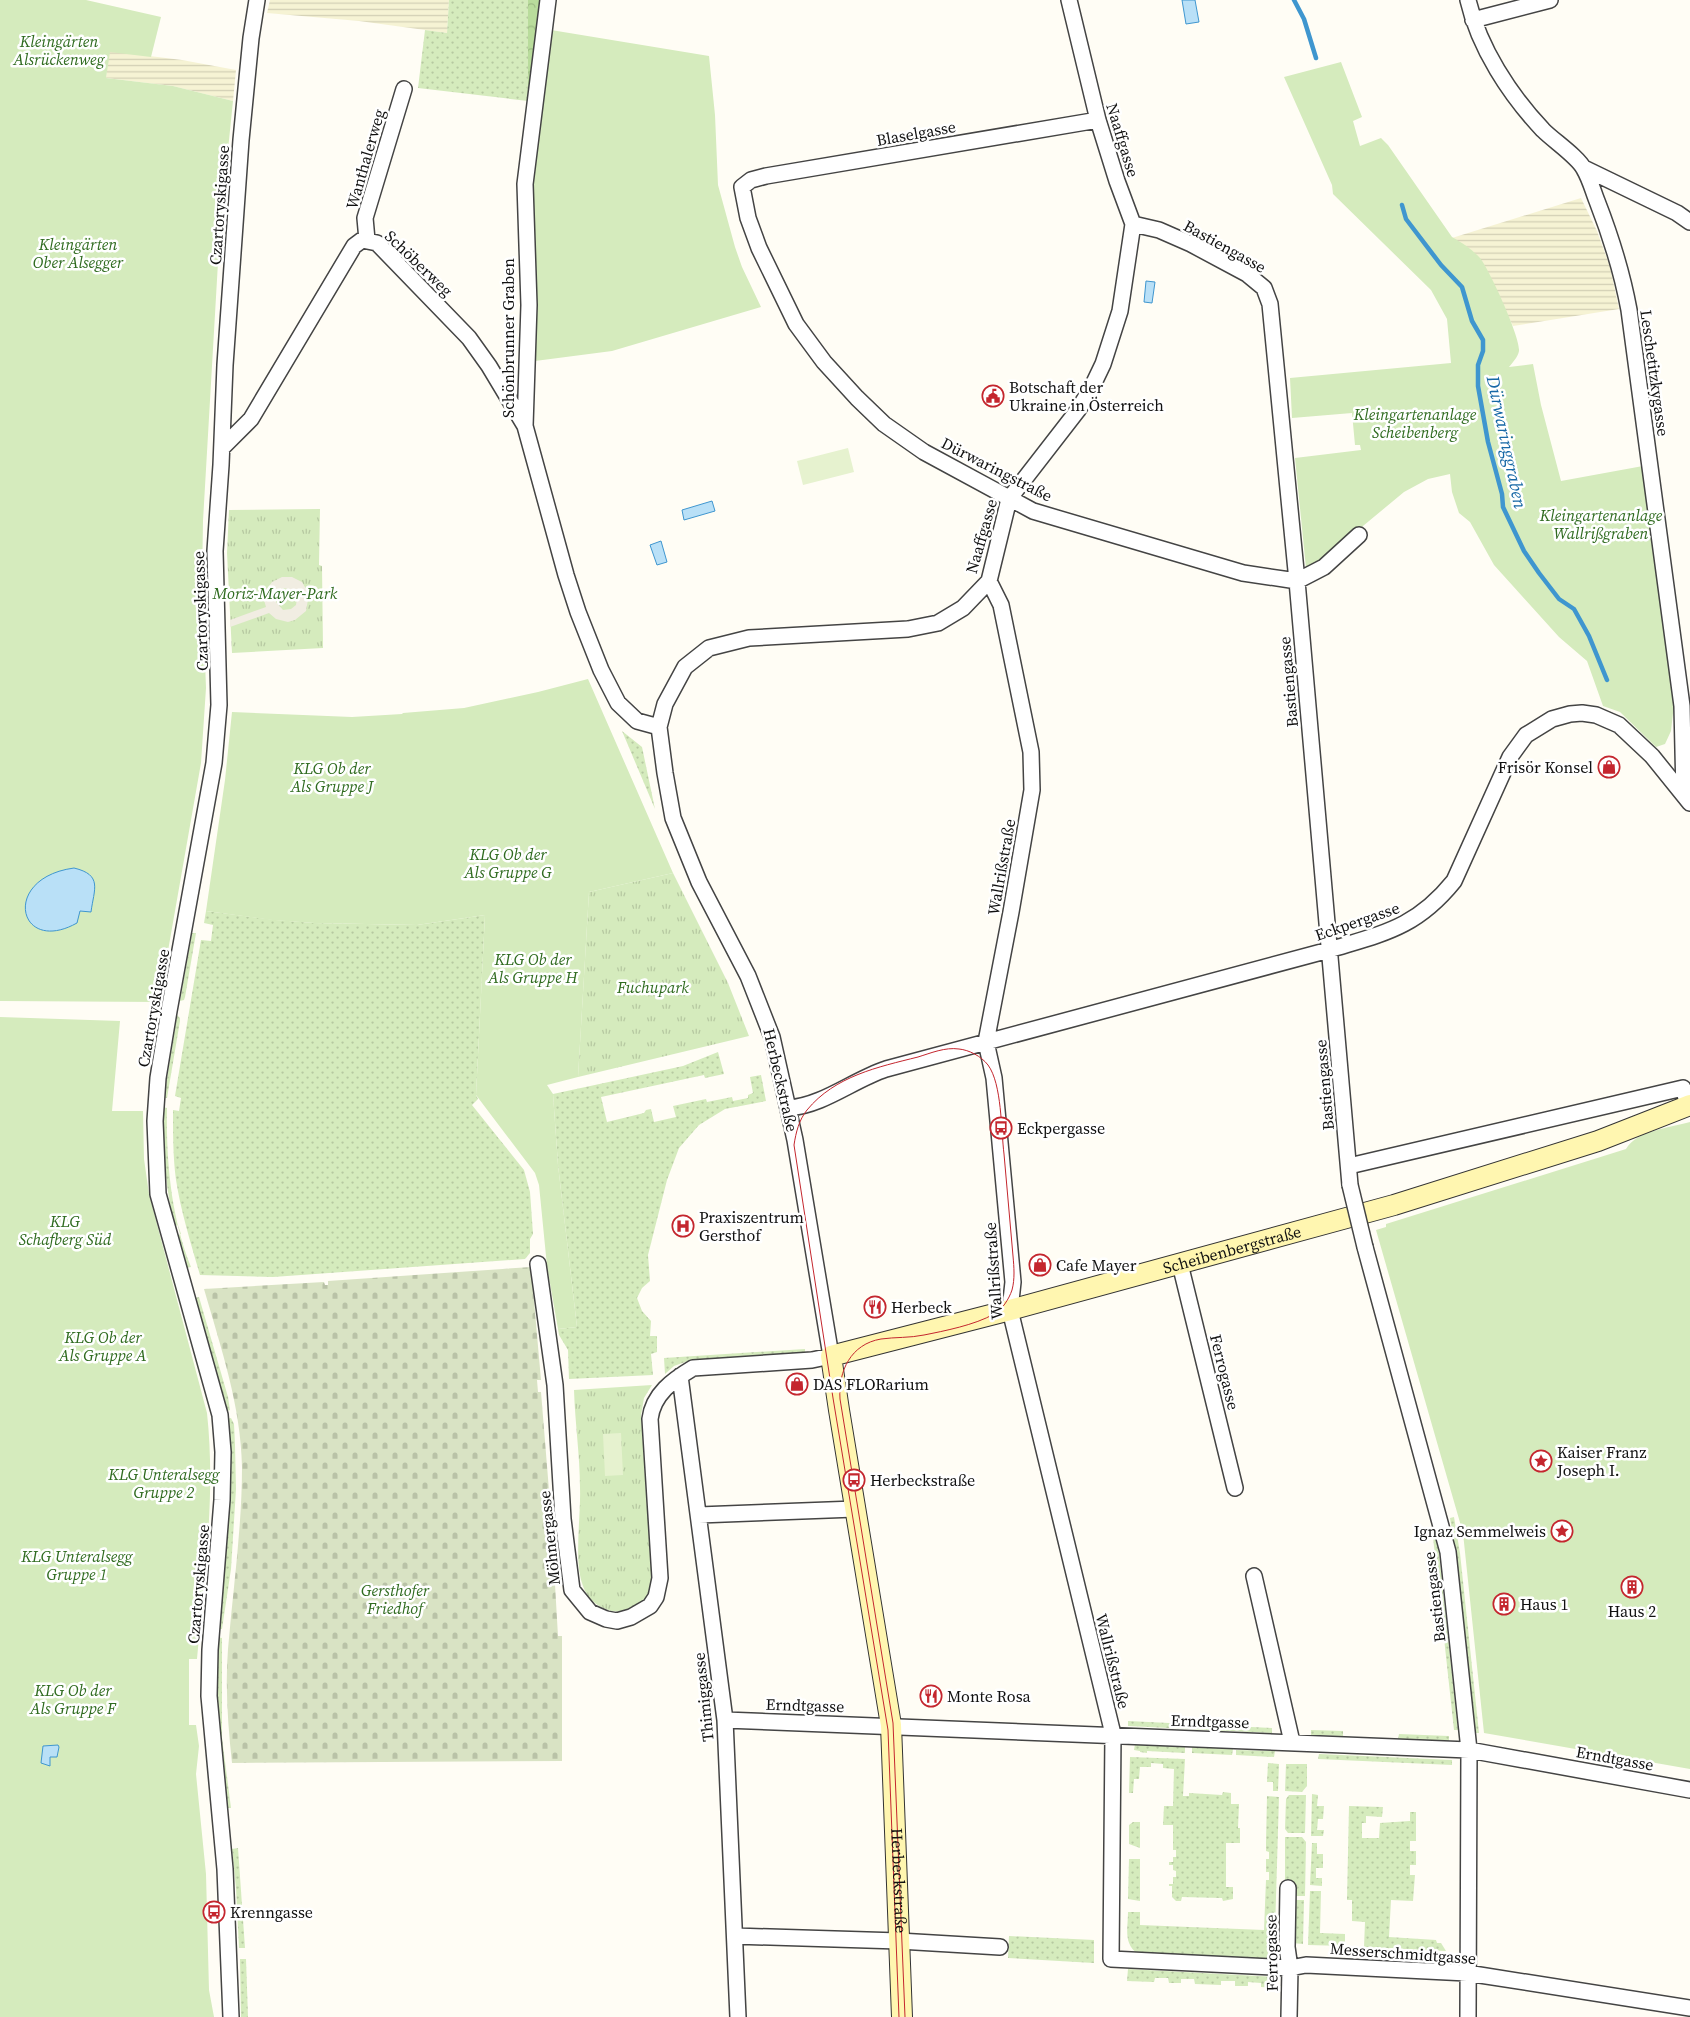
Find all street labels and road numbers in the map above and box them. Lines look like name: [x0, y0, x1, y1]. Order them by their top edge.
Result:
street label: Naaffgasse: [1101, 100, 1145, 180]
street label: Wanthalerweg: [340, 106, 390, 212]
street label: Blaselgasse: [875, 115, 957, 151]
street label: Czartoryskigasse: [204, 144, 234, 266]
street label: Bastiengasse: [1180, 214, 1270, 278]
street label: Schöberweg: [380, 225, 458, 301]
street label: Schönbrunner Graben: [497, 258, 519, 418]
street label: Leschetitzkygasse: [1635, 308, 1675, 438]
street label: Dürwaringstraße: [938, 432, 1056, 506]
street label: Naaffgasse: [960, 496, 1002, 576]
street label: Czartoryskigasse: [187, 551, 213, 671]
street label: Bastiengasse: [1273, 636, 1303, 728]
street label: Wallrißstraße: [982, 817, 1020, 917]
street label: Eckpergasse: [1312, 896, 1402, 946]
street label: Czartoryskigasse: [132, 947, 174, 1069]
street label: Herbeckstraße: [758, 1026, 804, 1134]
street label: Bastiengasse: [1309, 1039, 1339, 1131]
street label: Scheibenbergstraße: [1160, 1220, 1304, 1279]
street label: Wallrißstraße: [979, 1222, 1007, 1320]
street label: Ferrogasse: [1205, 1332, 1245, 1412]
street label: Möhnergasse: [533, 1490, 565, 1586]
street label: Czartoryskigasse: [182, 1523, 214, 1645]
street label: Bastiengasse: [1418, 1550, 1450, 1644]
street label: Wallrißstraße: [1091, 1611, 1135, 1711]
street label: Thimiggasse: [687, 1651, 719, 1743]
street label: Erndtgasse: [765, 1693, 845, 1717]
street label: Erndtgasse: [1170, 1709, 1250, 1733]
street label: Erndtgasse: [1574, 1740, 1656, 1776]
street label: Herbeckstraße: [886, 1827, 913, 1934]
street label: Ferrogasse: [1259, 1914, 1283, 1992]
street label: Messerschmidtgasse: [1329, 1937, 1477, 1969]

